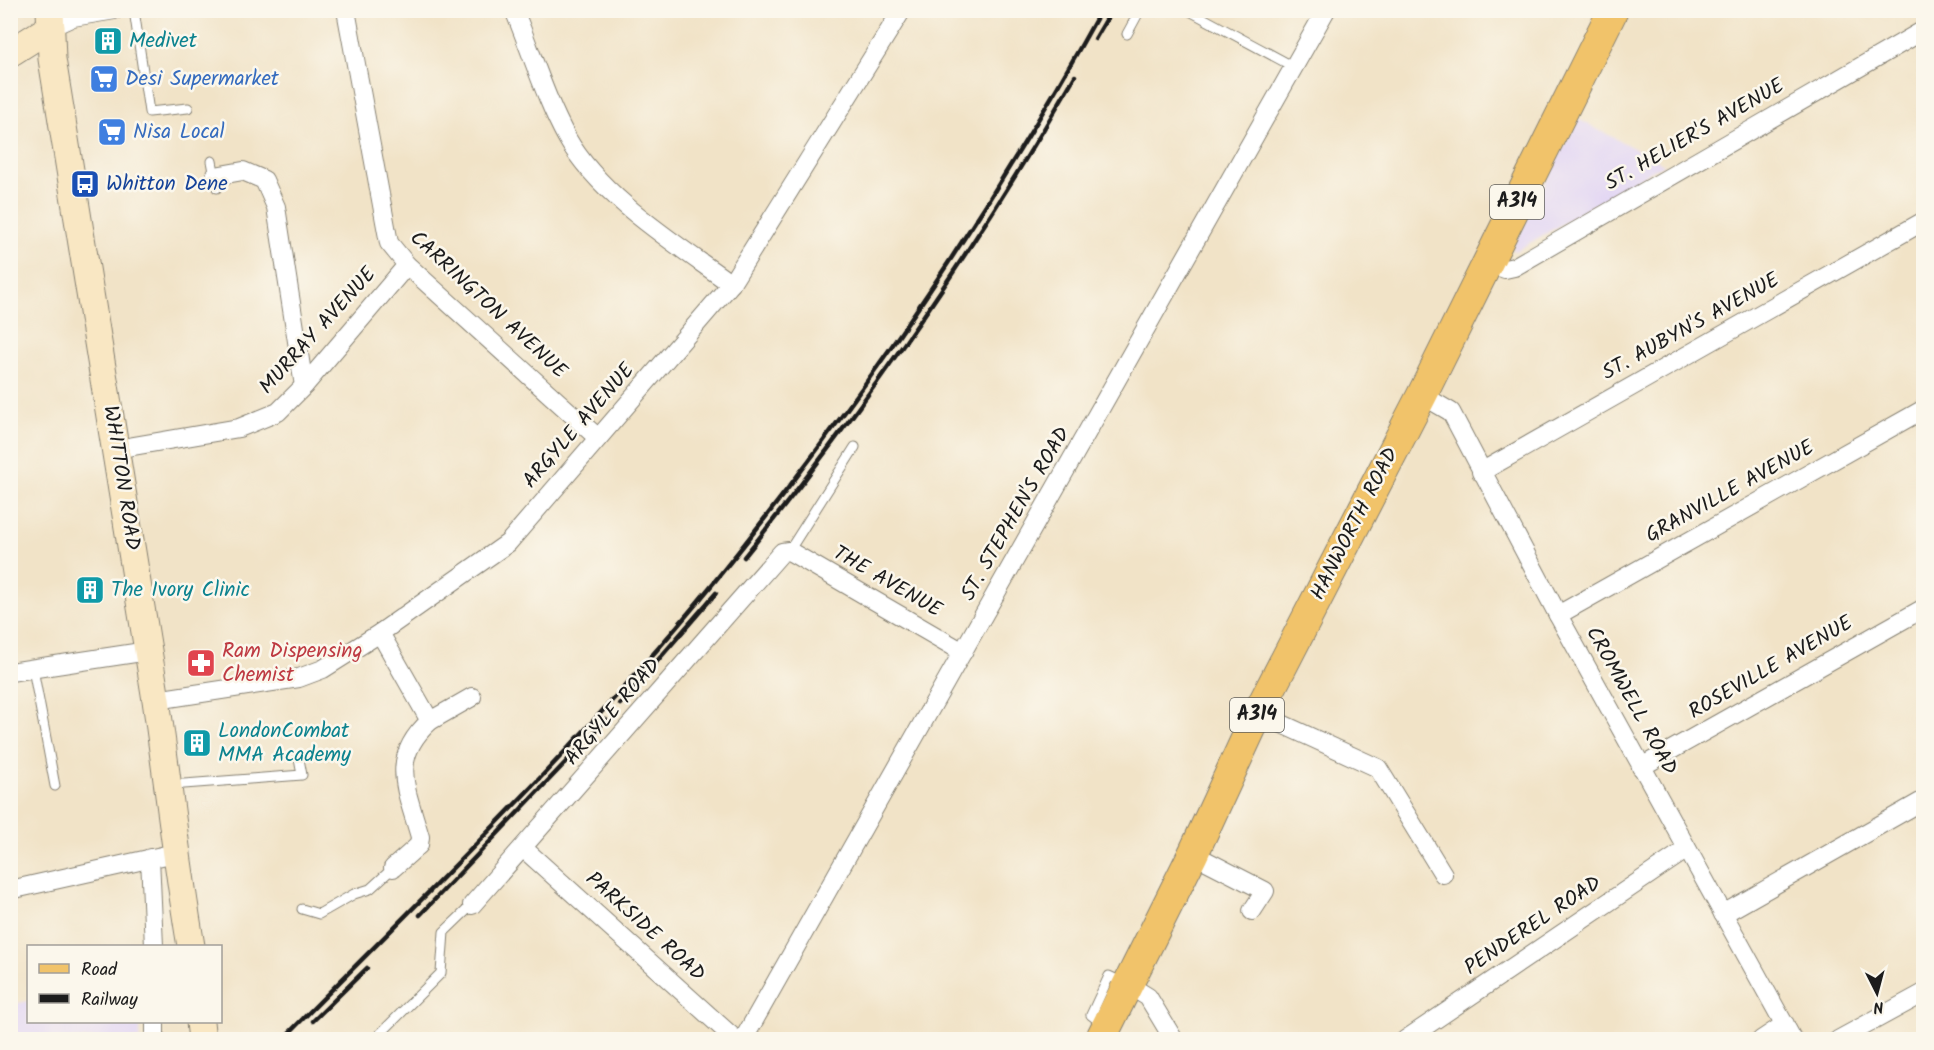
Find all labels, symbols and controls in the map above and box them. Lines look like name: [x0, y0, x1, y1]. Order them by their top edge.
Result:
building icon: Medivet: [92, 25, 124, 57]
place label: Medivet: [129, 25, 198, 58]
supermarket icon: Desi Supermarket: [88, 63, 120, 95]
place label: Desi Supermarket: [125, 63, 280, 96]
street label: ST. HELIER'S AVENUE: [1599, 70, 1792, 200]
supermarket icon: Nisa Local: [96, 116, 128, 148]
place label: Nisa Local: [133, 116, 225, 149]
bus stop icon: Whitton Dene: [69, 168, 101, 200]
place label: Whitton Dene: [106, 168, 228, 201]
road number: A314: [1490, 185, 1544, 219]
street label: CARRINGTON AVENUE: [402, 223, 575, 388]
street label: MURRAY AVENUE: [251, 259, 385, 402]
street label: ST. AUBYN'S AVENUE: [1596, 264, 1787, 390]
street label: ARGYLE AVENUE: [515, 355, 644, 496]
street label: WHITTON ROAD: [93, 403, 149, 553]
street label: ST. STEPHEN'S ROAD: [953, 421, 1079, 607]
street label: GRANVILLE AVENUE: [1639, 431, 1821, 552]
street label: HANWORTH ROAD: [1302, 442, 1408, 606]
street label: THE AVENUE: [826, 537, 948, 627]
building icon: The Ivory Clinic: [74, 574, 106, 606]
place label: The Ivory Clinic: [111, 574, 250, 607]
street label: ROSEVILLE AVENUE: [1683, 607, 1860, 729]
street label: CROMWELL ROAD: [1576, 620, 1686, 782]
place label: Ram Dispensing Chemist: [222, 635, 363, 692]
pharmacy icon: Ram Dispensing Chemist: [185, 647, 217, 679]
street label: ARGYLE ROAD: [557, 651, 669, 773]
road number: A314: [1230, 698, 1284, 732]
place label: LondonCombat MMA Academy: [218, 715, 351, 772]
building icon: LondonCombat MMA Academy: [181, 727, 213, 759]
street label: PARKSIDE ROAD: [577, 864, 713, 990]
street label: PENDEREL ROAD: [1458, 868, 1608, 984]
legend: [27, 945, 222, 1023]
text: Road: [81, 956, 118, 985]
north arrow: [1847, 963, 1907, 1023]
text: Railway: [81, 986, 138, 1015]
text: N: [1872, 993, 1885, 1019]

